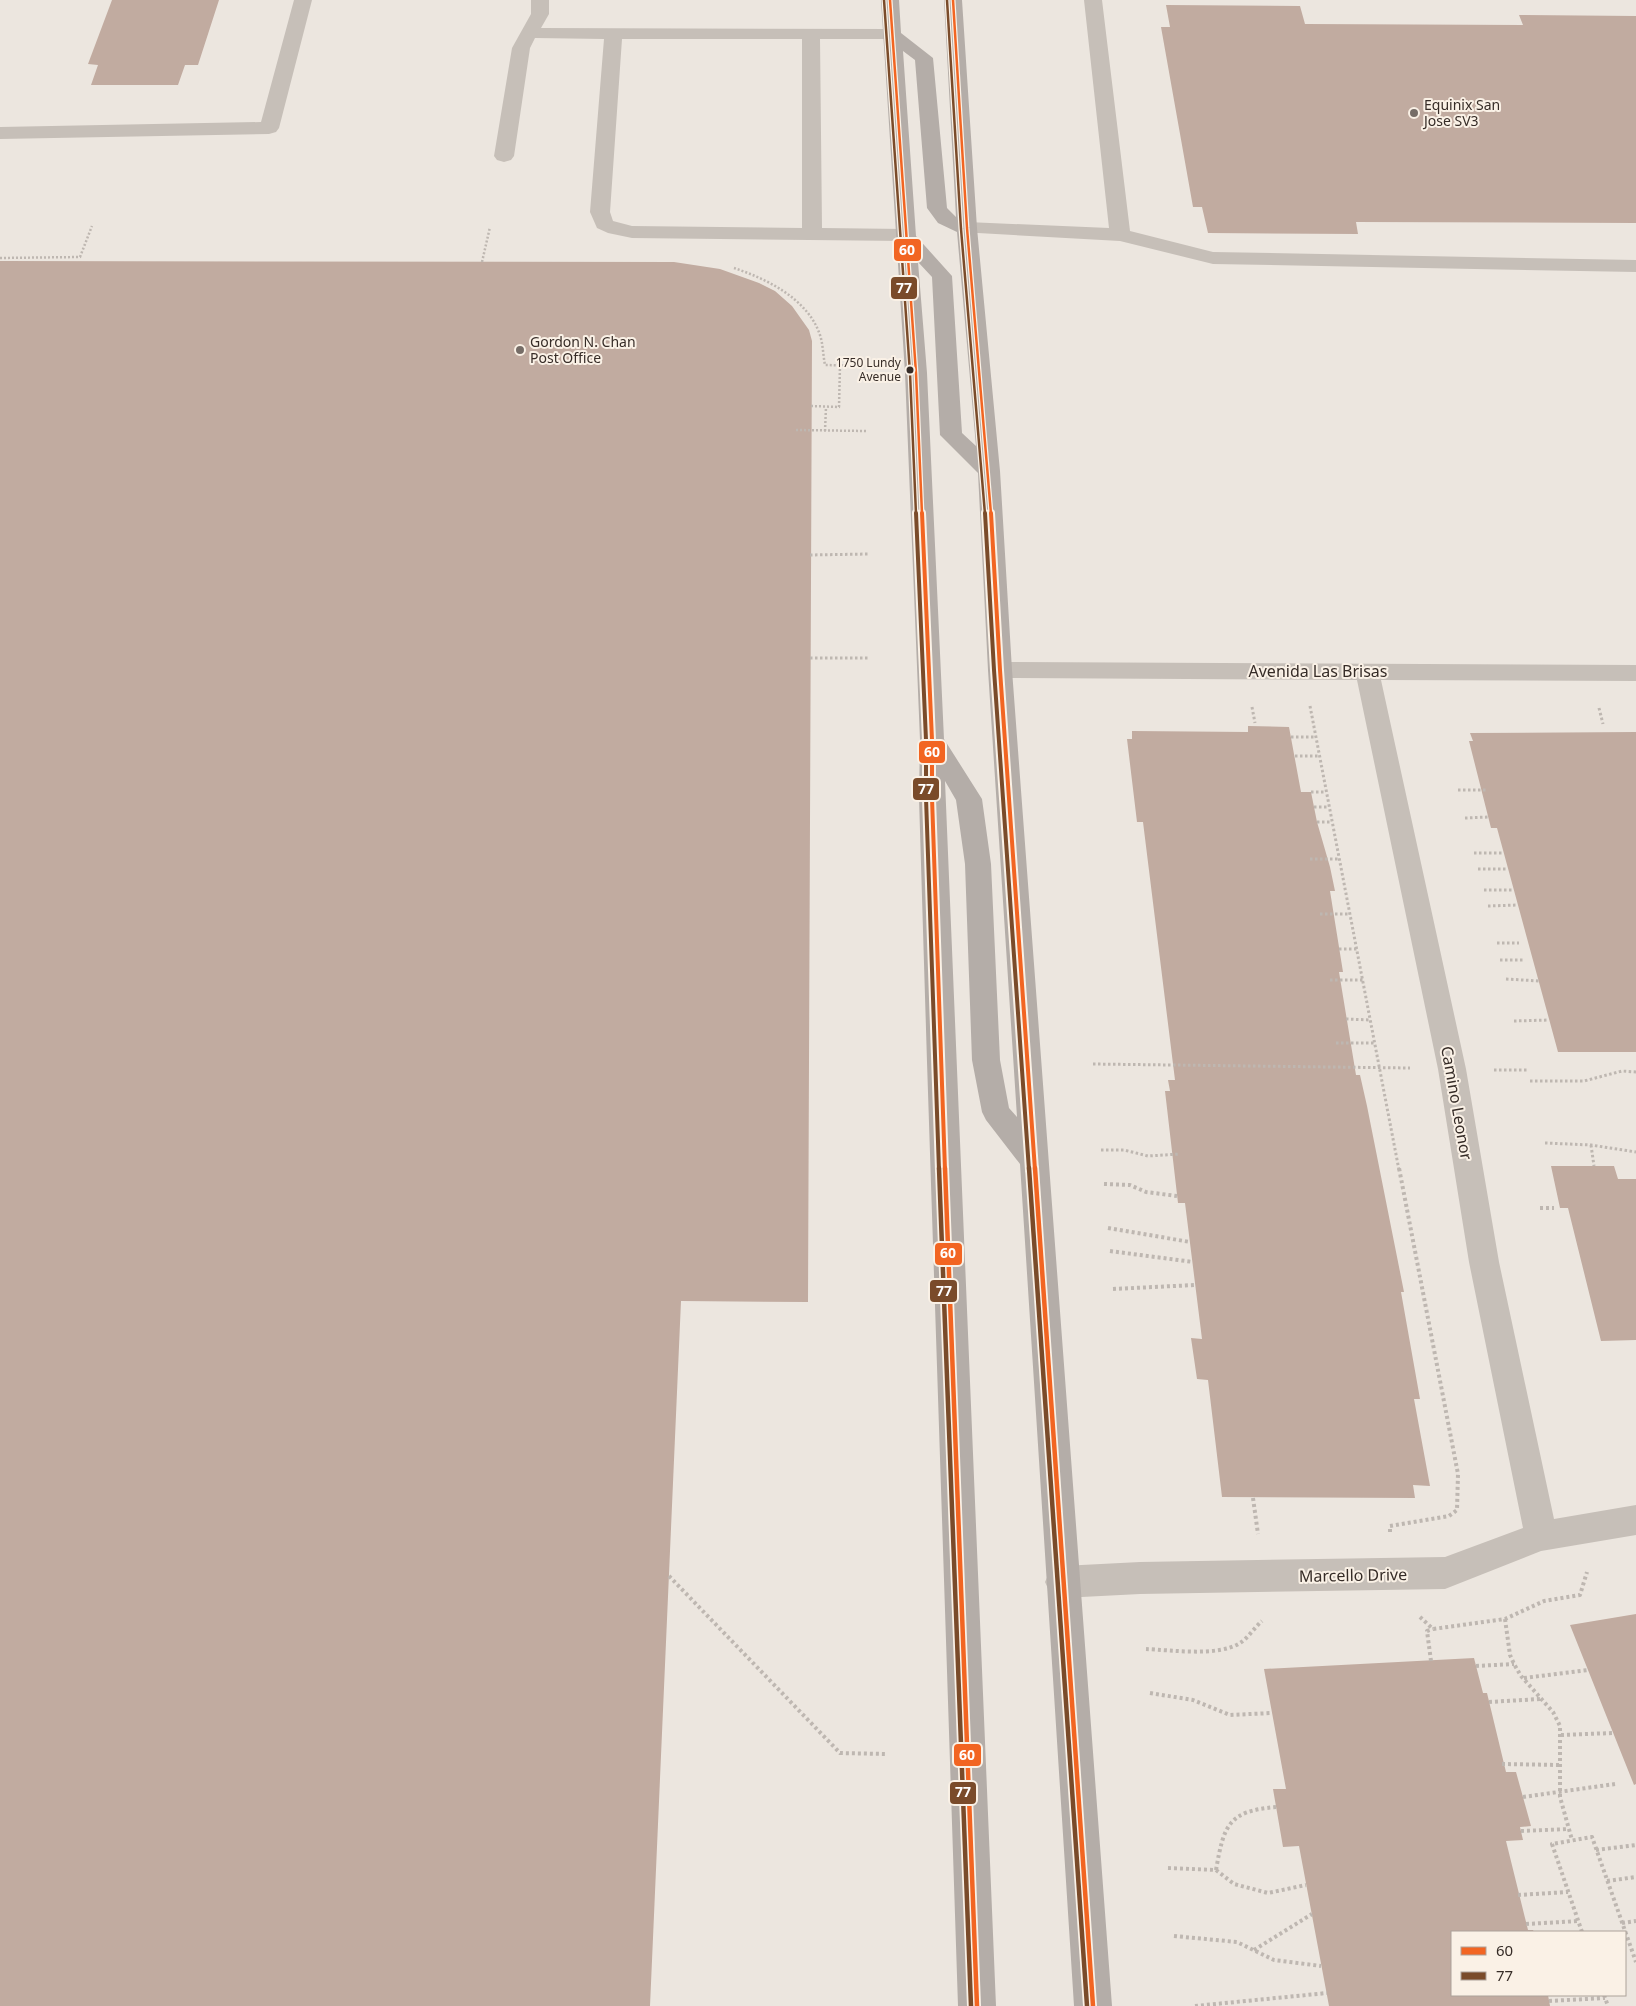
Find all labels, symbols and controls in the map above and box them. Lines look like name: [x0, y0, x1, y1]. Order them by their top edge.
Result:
place label: Equinix San Jose SV3: [1422, 95, 1500, 130]
marker: Equinix San Jose SV3: [1408, 107, 1420, 119]
line badge: 60: [893, 238, 922, 262]
text: 60: [899, 240, 915, 259]
line badge: 77: [890, 276, 918, 300]
text: 77: [896, 278, 912, 297]
place label: Gordon N. Chan Post Office: [530, 332, 636, 367]
marker: Gordon N. Chan Post Office: [514, 344, 526, 356]
place label: 1750 Lundy Avenue: [836, 354, 902, 385]
marker: 1750 Lundy Avenue: [905, 365, 915, 375]
street label: Avenida Las Brisas: [1249, 660, 1388, 682]
line badge: 60: [918, 740, 946, 764]
text: 60: [924, 742, 940, 761]
line badge: 77: [912, 777, 940, 801]
text: 77: [918, 779, 934, 798]
street label: Camino Leonor: [1436, 1044, 1478, 1162]
line badge: 60: [934, 1242, 963, 1266]
text: 60: [940, 1243, 956, 1262]
line badge: 77: [929, 1279, 958, 1303]
text: 77: [936, 1281, 952, 1300]
street label: Marcello Drive: [1299, 1563, 1407, 1587]
line badge: 60: [953, 1743, 982, 1767]
text: 60: [959, 1745, 975, 1764]
line badge: 77: [949, 1781, 977, 1805]
text: 77: [955, 1782, 971, 1801]
legend: [1451, 1931, 1626, 1996]
text: 60: [1496, 1940, 1513, 1960]
text: 77: [1496, 1965, 1513, 1985]

